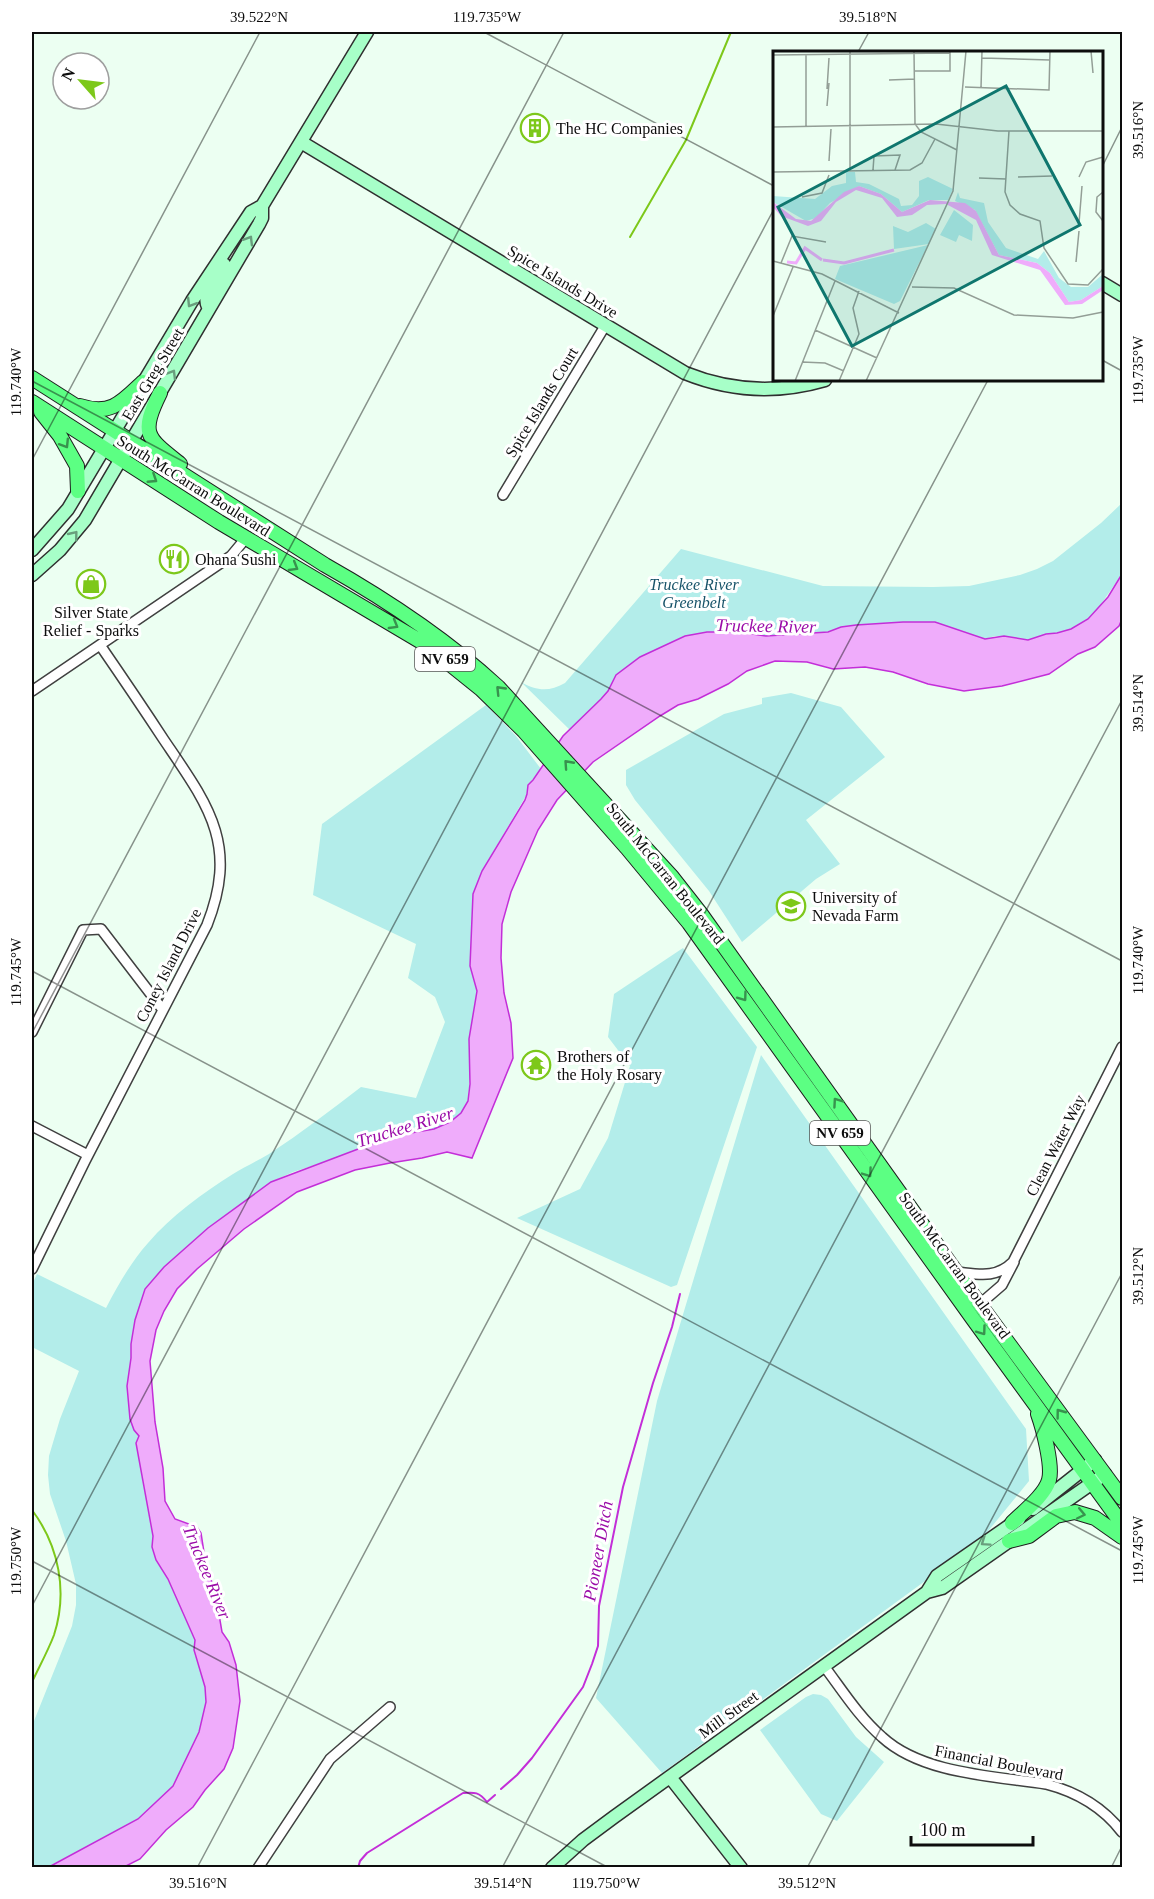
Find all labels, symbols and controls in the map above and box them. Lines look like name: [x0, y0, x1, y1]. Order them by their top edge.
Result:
text: 39.522°N: [230, 9, 288, 25]
text: 119.735°W: [453, 9, 522, 25]
text: 39.518°N: [839, 9, 897, 25]
north arrow: [51, 51, 111, 111]
inset map: [773, 51, 1103, 381]
text: N: [58, 65, 79, 83]
text: 39.516°N: [1130, 101, 1146, 159]
building icon: The HC Companies: [519, 112, 551, 144]
place label: The HC Companies: [556, 120, 683, 138]
one-way arrow: [242, 236, 254, 246]
street label: Spice Islands Drive: [504, 242, 621, 322]
one-way arrow: [187, 296, 198, 307]
street label: East Greg Street: [118, 324, 188, 424]
text: 119.735°W: [1130, 335, 1146, 404]
street label: Spice Islands Court: [502, 344, 582, 461]
text: 119.740°W: [8, 347, 24, 416]
one-way arrow: [164, 370, 176, 380]
street label: South McCarran Boulevard: [114, 431, 273, 539]
one-way arrow: [57, 438, 69, 448]
one-way arrow: [146, 472, 157, 483]
one-way arrow: [66, 531, 77, 542]
restaurant icon: Ohana Sushi: [158, 543, 190, 575]
place label: Ohana Sushi: [195, 551, 277, 568]
one-way arrow: [288, 560, 298, 571]
shop icon: Silver State Relief - Sparks: [75, 568, 107, 600]
park label: Truckee River Greenbelt: [649, 576, 739, 611]
place label: Silver State Relief - Sparks: [43, 604, 139, 640]
water label: Truckee River: [716, 615, 817, 637]
one-way arrow: [388, 618, 398, 629]
road number: NV 659: [415, 647, 475, 671]
text: 39.514°N: [1130, 674, 1146, 732]
one-way arrow: [496, 686, 507, 696]
one-way arrow: [564, 760, 575, 771]
street label: South McCarran Boulevard: [603, 799, 728, 947]
place label: University of Nevada Farm: [812, 889, 899, 924]
school or university icon: University of Nevada Farm: [775, 890, 807, 922]
street label: Coney Island Drive: [132, 906, 205, 1025]
text: 119.740°W: [1130, 925, 1146, 994]
text: 119.745°W: [8, 937, 24, 1006]
one-way arrow: [735, 990, 746, 1001]
place label: Brothers of the Holy Rosary: [557, 1048, 662, 1084]
temple icon: Brothers of the Holy Rosary: [520, 1049, 552, 1081]
street label: Clean Water Way: [1023, 1092, 1089, 1199]
one-way arrow: [833, 1098, 844, 1109]
water label: Truckee River: [354, 1102, 457, 1151]
road number: NV 659: [810, 1121, 870, 1145]
one-way arrow: [861, 1166, 872, 1177]
street label: South McCarran Boulevard: [896, 1189, 1013, 1342]
text: 39.512°N: [1130, 1247, 1146, 1305]
one-way arrow: [975, 1324, 986, 1335]
one-way arrow: [1056, 1408, 1067, 1419]
water label: Pioneer Ditch: [579, 1499, 617, 1604]
one-way arrow: [1076, 1507, 1086, 1520]
text: 119.745°W: [1130, 1515, 1146, 1584]
water label: Truckee River: [179, 1522, 235, 1623]
text: 119.750°W: [8, 1526, 24, 1595]
one-way arrow: [980, 1535, 991, 1546]
street label: Mill Street: [695, 1687, 762, 1742]
street label: Financial Boulevard: [933, 1742, 1064, 1783]
scale bar: [911, 1809, 1032, 1847]
text: 100 m: [920, 1820, 966, 1840]
text: 39.516°N: [169, 1875, 227, 1891]
text: 39.514°N: [474, 1875, 532, 1891]
text: 119.750°W: [572, 1875, 641, 1891]
text: 39.512°N: [778, 1875, 836, 1891]

